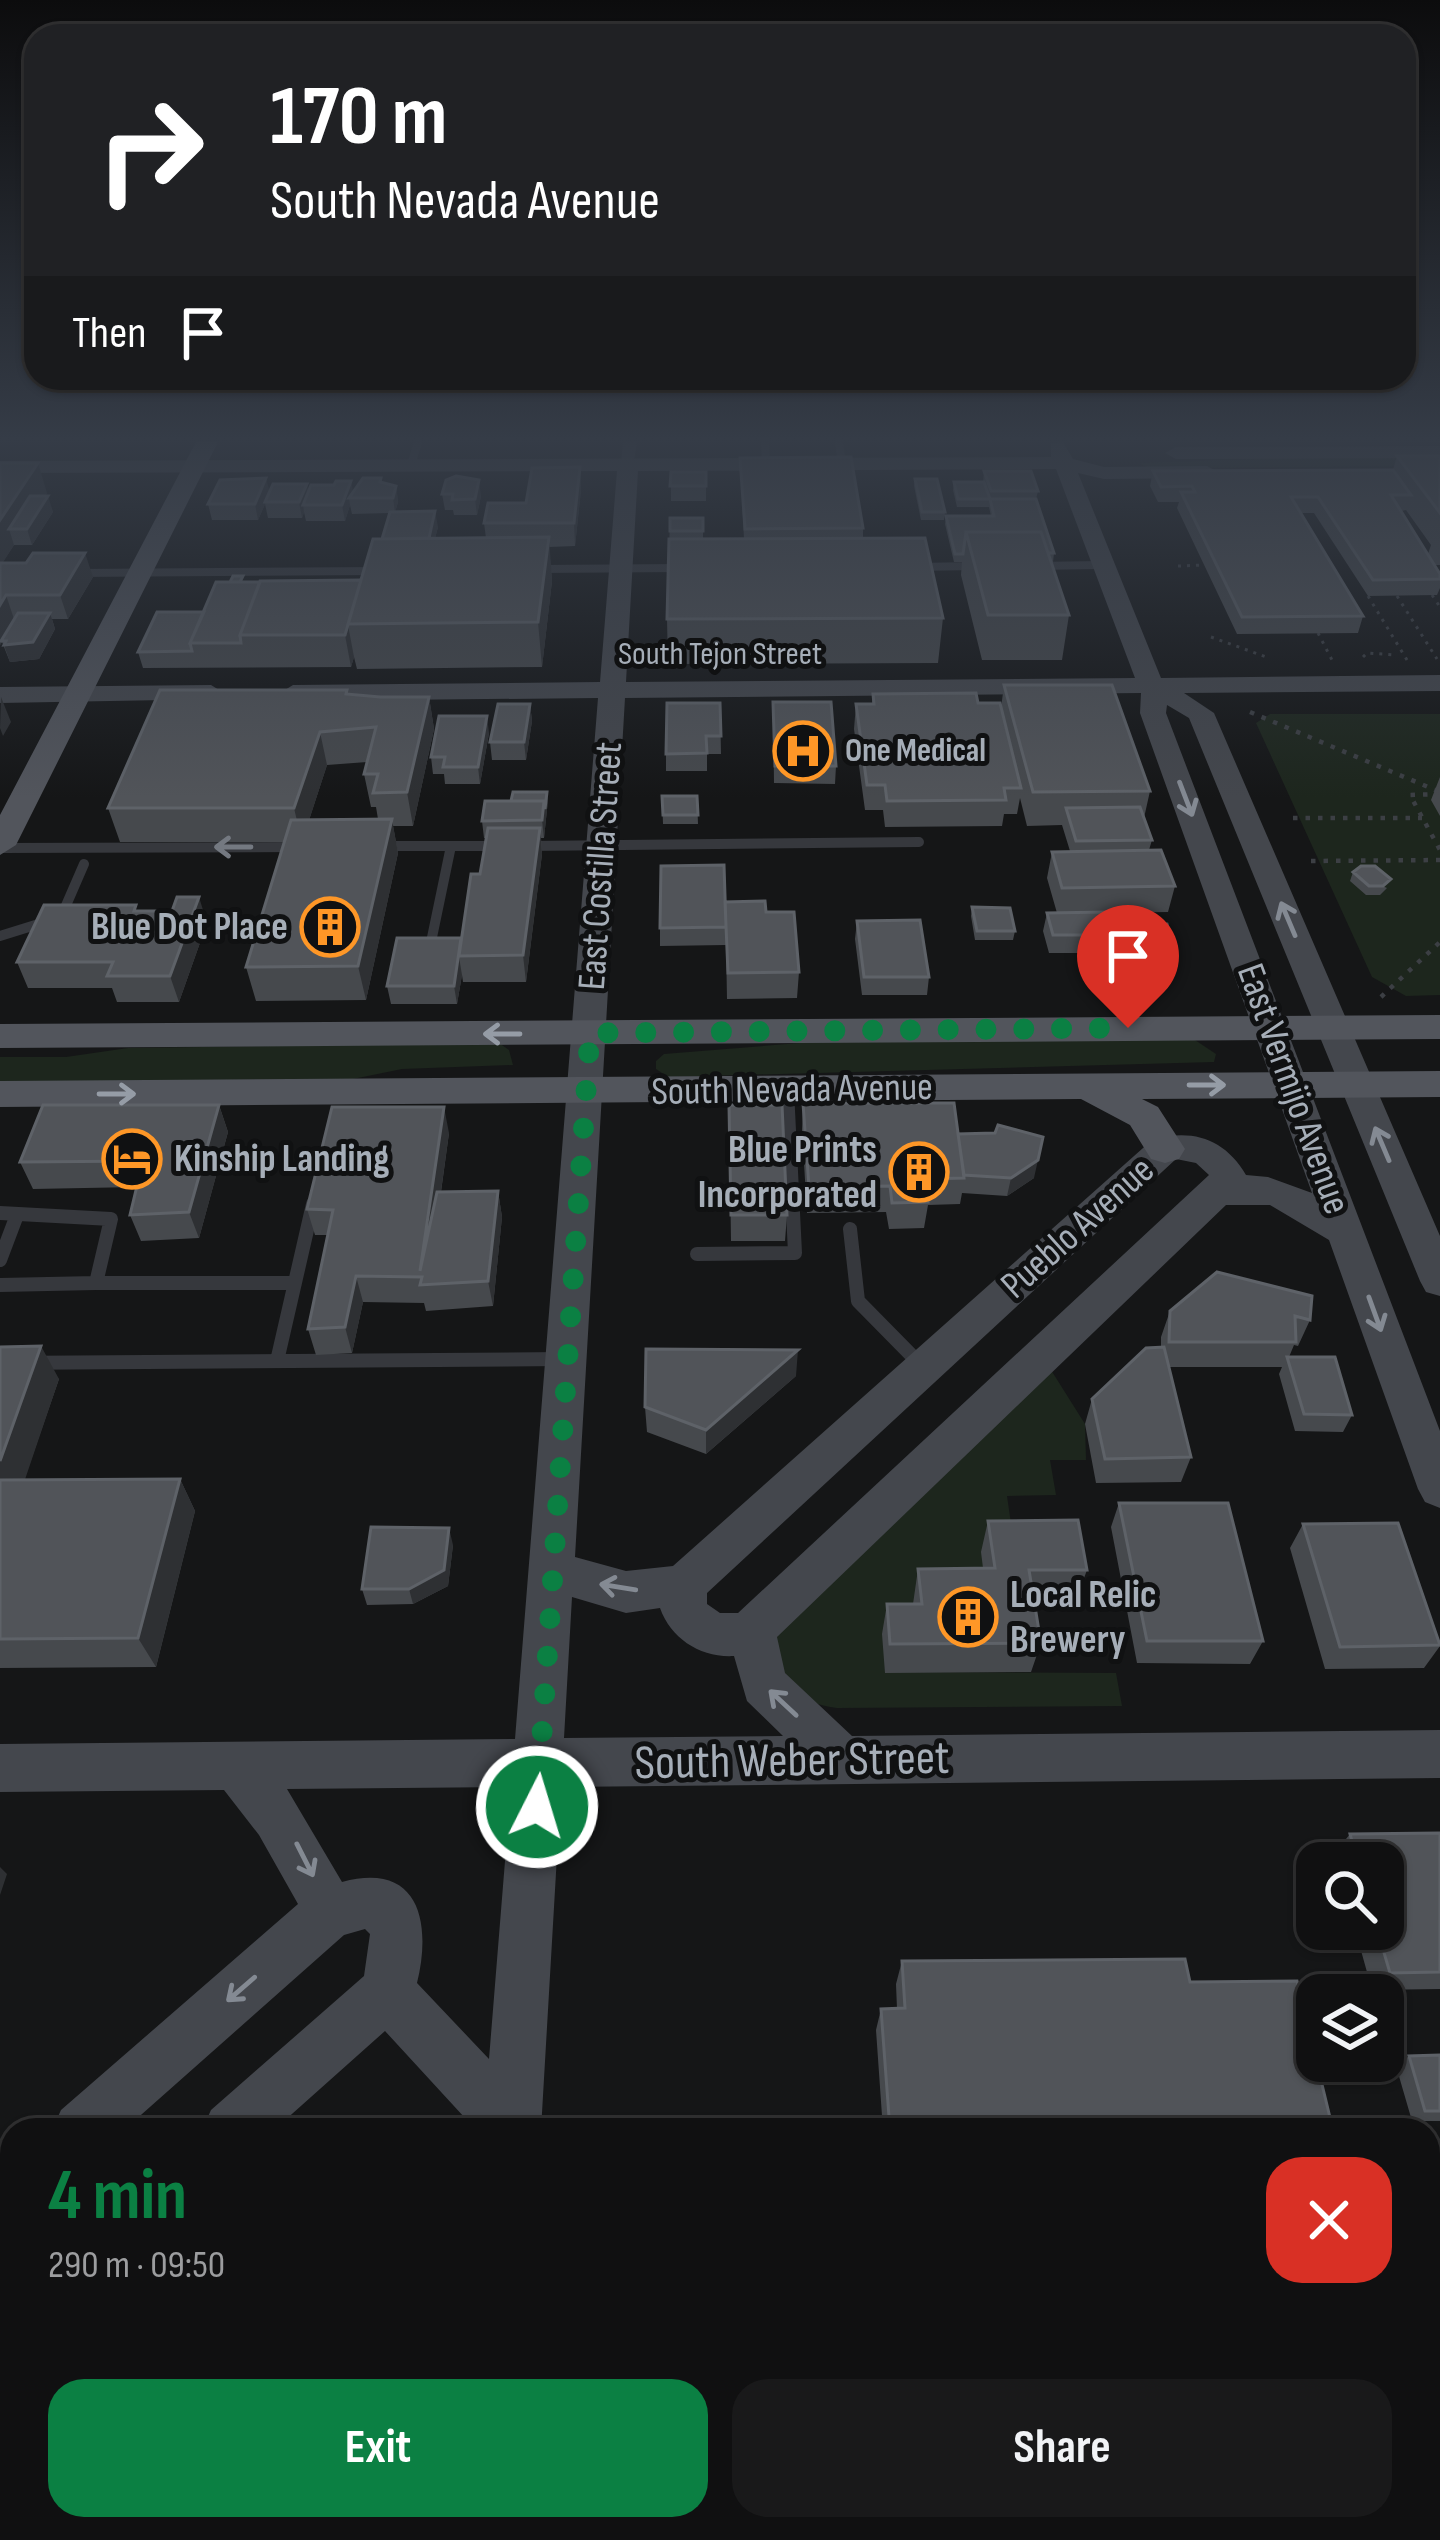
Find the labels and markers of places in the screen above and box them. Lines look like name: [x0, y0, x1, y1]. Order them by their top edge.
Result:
hospital icon: One Medical: [772, 720, 834, 782]
place label: One Medical: [845, 731, 986, 771]
building icon: Blue Dot Place: [299, 896, 361, 958]
place label: Blue Dot Place: [91, 904, 288, 951]
pin: [1077, 905, 1179, 1028]
place label: Blue Prints Incorporated: [698, 1127, 877, 1219]
hotel icon: Kinship Landing: [101, 1128, 163, 1190]
place label: Kinship Landing: [174, 1136, 389, 1183]
building icon: Blue Prints Incorporated: [888, 1141, 950, 1203]
place label: Local Relic Brewery: [1010, 1572, 1156, 1664]
building icon: Local Relic Brewery: [937, 1586, 999, 1648]

